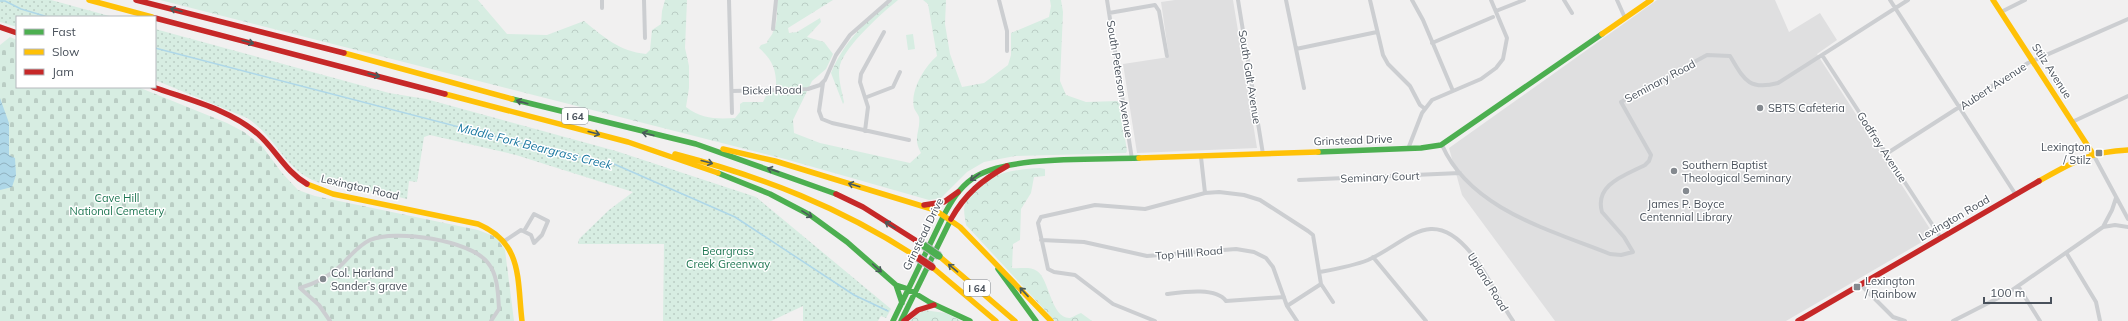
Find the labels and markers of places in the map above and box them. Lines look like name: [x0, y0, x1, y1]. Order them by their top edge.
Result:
place label: SBTS Cafeteria: [1768, 101, 1845, 115]
marker: SBTS Cafeteria: [1755, 103, 1765, 113]
place label: Lexington / Stilz: [2041, 140, 2091, 167]
marker: Lexington / Stilz: [2094, 148, 2104, 158]
place label: Southern Baptist Theological Seminary: [1682, 158, 1791, 185]
marker: Southern Baptist Theological Seminary: [1669, 166, 1679, 176]
marker: James P. Boyce Centennial Library: [1681, 186, 1691, 196]
place label: James P. Boyce Centennial Library: [1640, 197, 1733, 224]
place label: Col. Harland Sander’s grave: [331, 266, 407, 293]
marker: Col. Harland Sander’s grave: [318, 274, 328, 284]
place label: Lexington / Rainbow: [1864, 274, 1917, 301]
marker: Lexington / Rainbow: [1852, 282, 1862, 292]

